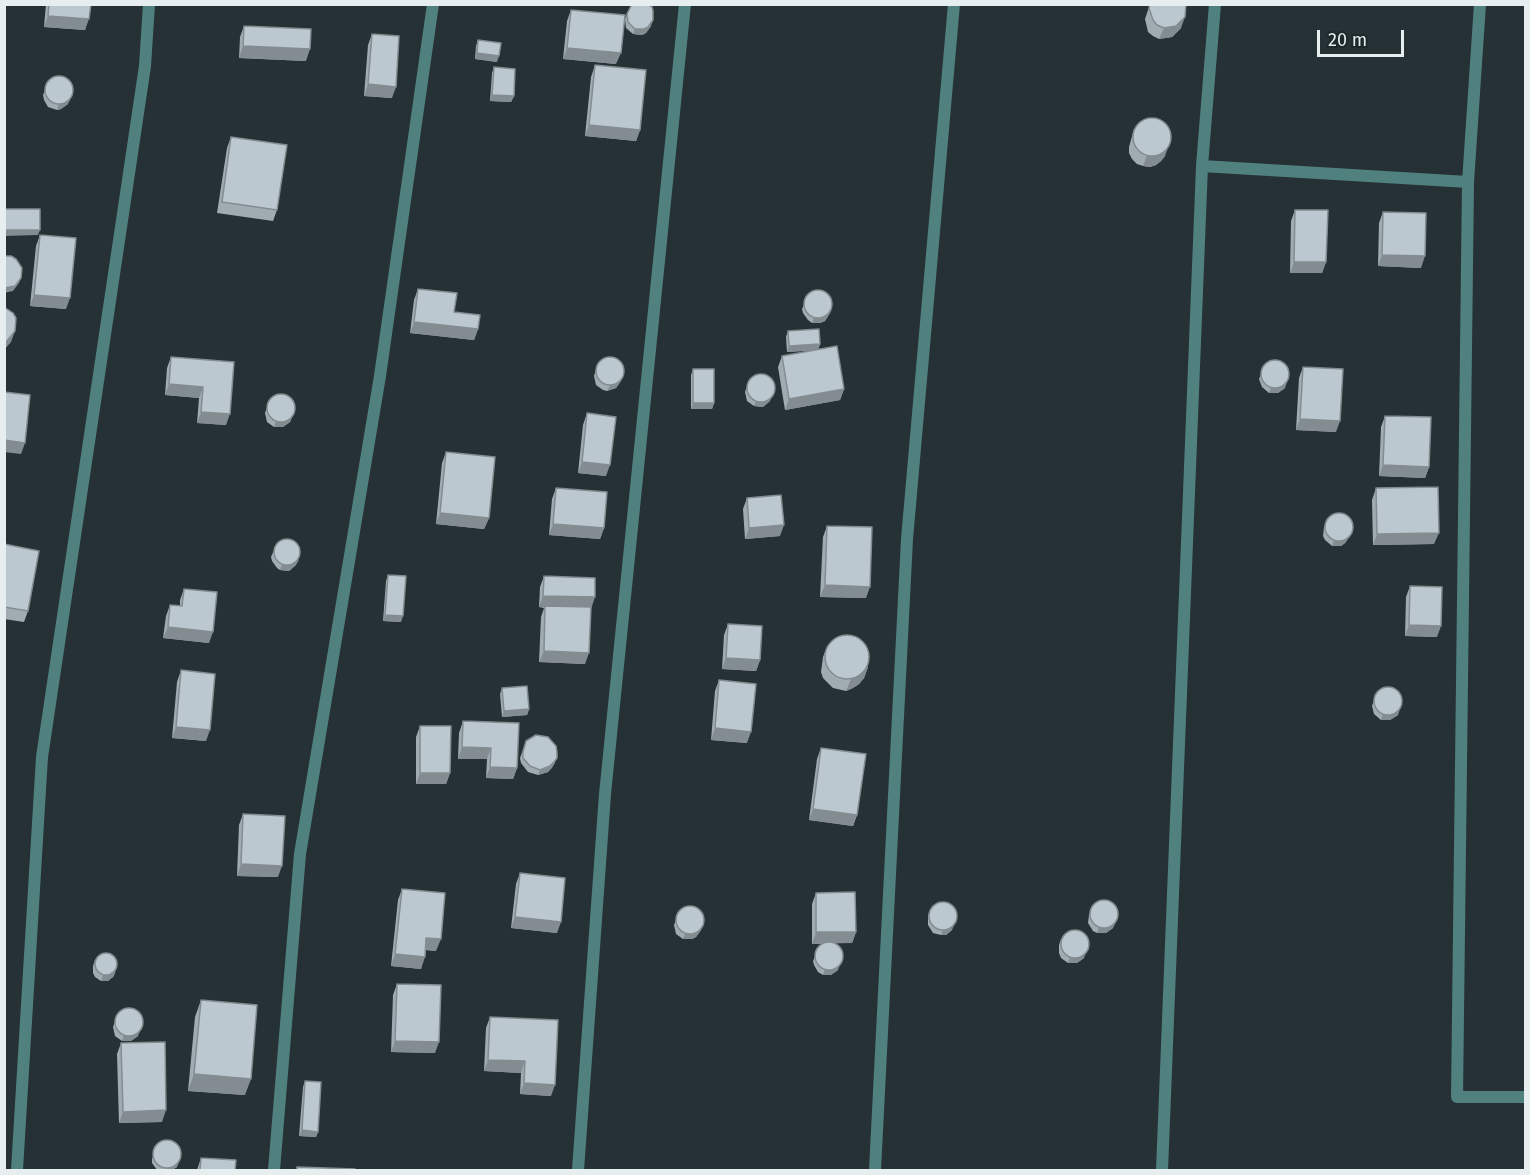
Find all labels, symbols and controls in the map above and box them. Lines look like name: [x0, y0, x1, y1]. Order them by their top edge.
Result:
scale bar: [1320, 18, 1407, 56]
text: 20 m: [1328, 29, 1367, 51]

